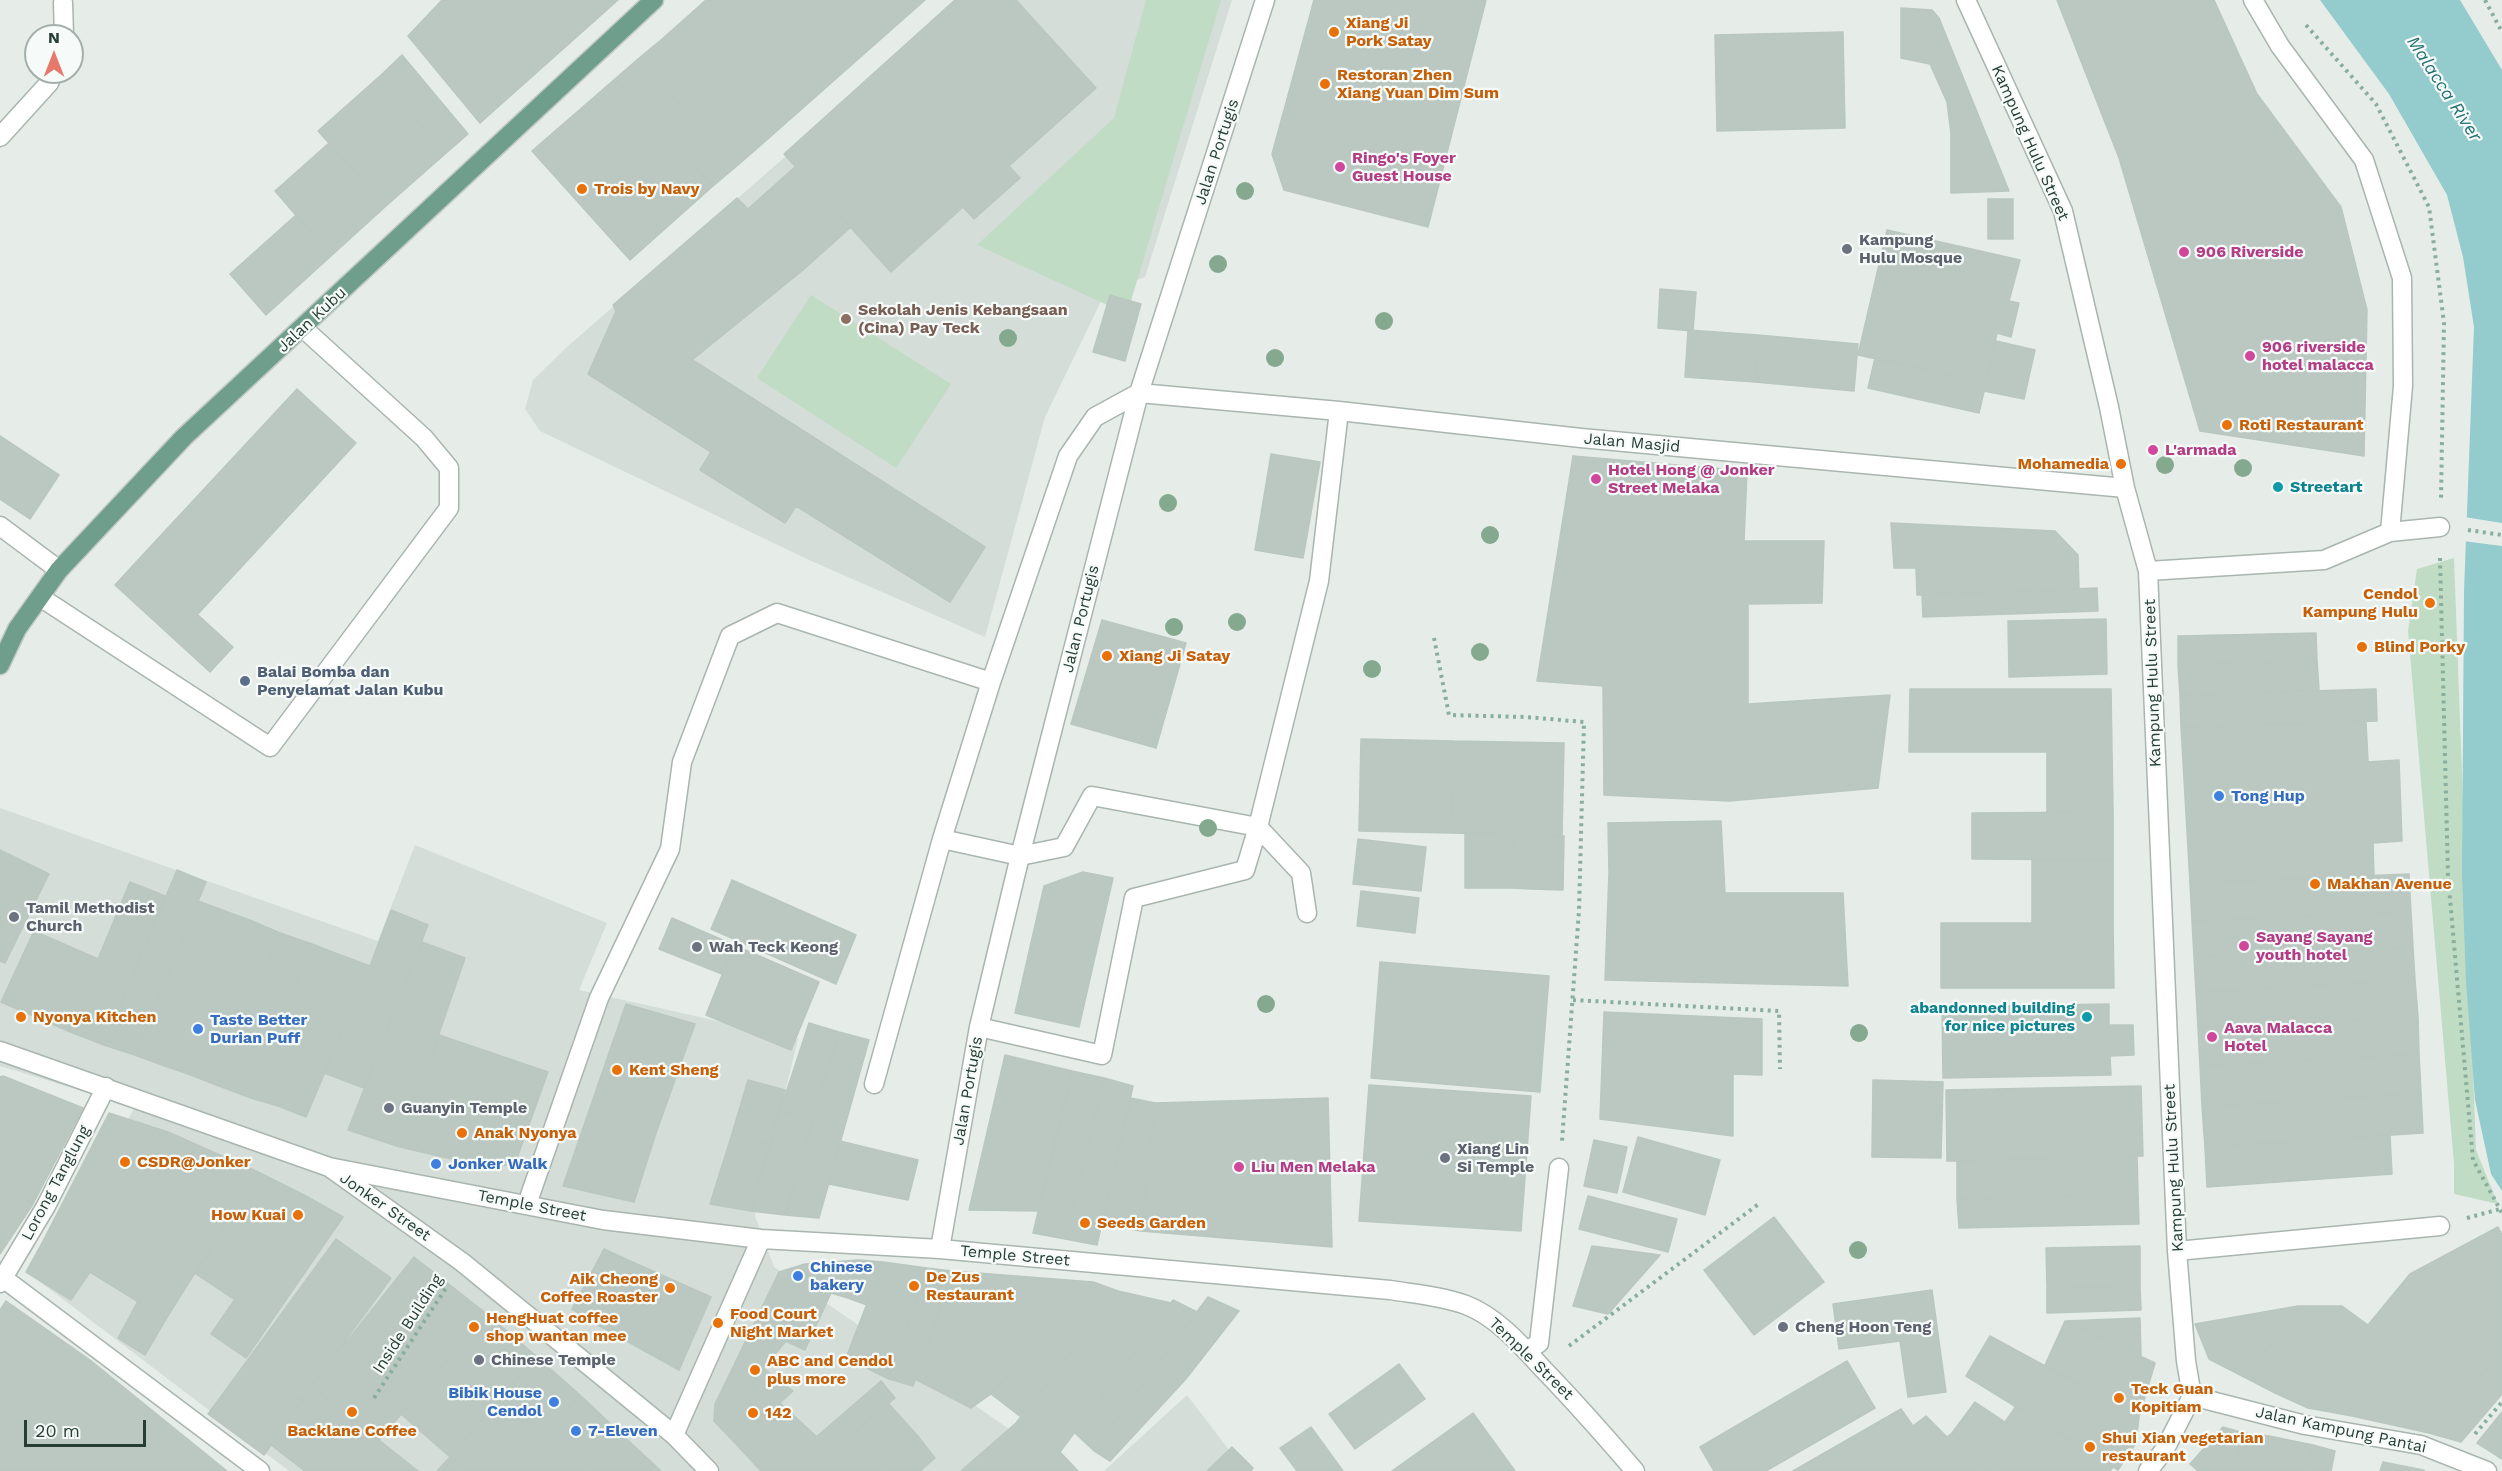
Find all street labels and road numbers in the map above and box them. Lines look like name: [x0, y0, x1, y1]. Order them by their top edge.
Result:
street label: Kampung Hulu Street: [1987, 62, 2073, 224]
street label: Jalan Portugis: [1191, 97, 1243, 207]
street label: Jalan Kubu: [274, 283, 350, 357]
street label: Jalan Masjid: [1583, 429, 1681, 457]
street label: Jalan Portugis: [1058, 563, 1104, 675]
street label: Kampung Hulu Street: [2140, 599, 2166, 767]
street label: Jalan Portugis: [949, 1035, 987, 1147]
street label: Kampung Hulu Street: [2160, 1084, 2188, 1252]
street label: Lorong Tanglung: [18, 1122, 94, 1244]
street label: Jonker Street: [336, 1169, 434, 1245]
street label: Temple Street: [476, 1186, 588, 1226]
street label: Temple Street: [959, 1242, 1071, 1270]
street label: Inside Building: [369, 1271, 447, 1377]
street label: Temple Street: [1485, 1314, 1577, 1404]
street label: Jalan Kampung Pantai: [2254, 1403, 2428, 1457]

